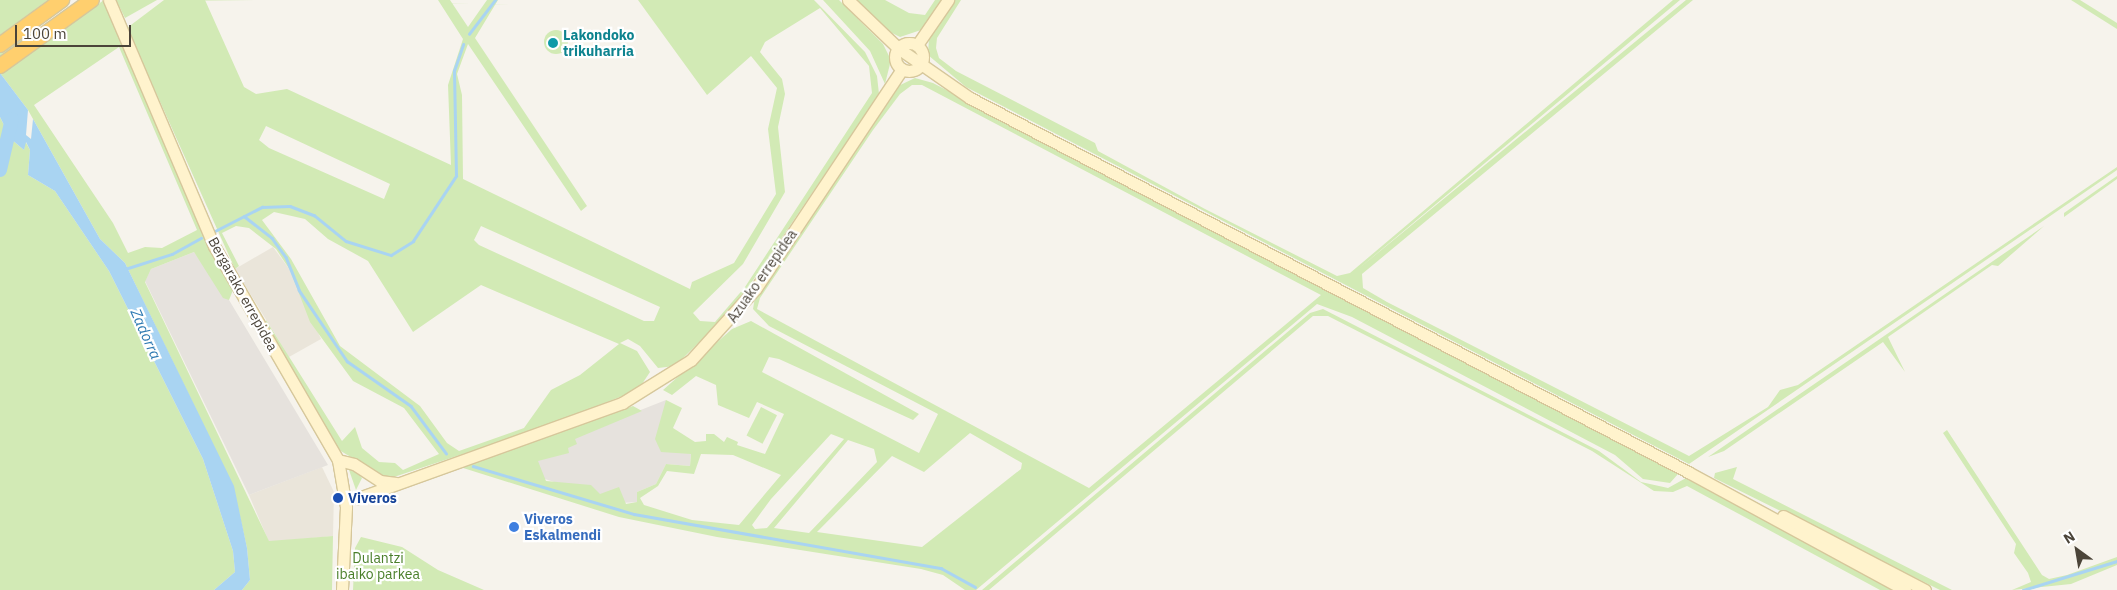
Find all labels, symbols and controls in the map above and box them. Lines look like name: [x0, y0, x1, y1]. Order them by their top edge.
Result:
scale bar: [18, 15, 134, 47]
text: 100 m: [23, 24, 67, 43]
place label: Lakondoko trikuharria: [563, 27, 634, 59]
marker: Lakondoko trikuharria: [547, 37, 559, 49]
street label: Azuako errepidea: [724, 226, 800, 326]
street label: Bergarako errepidea: [205, 234, 281, 354]
water label: Zadorra: [127, 306, 165, 362]
place label: Viveros: [348, 490, 397, 506]
marker: Viveros: [332, 492, 344, 504]
place label: Viveros Eskalmendi: [524, 511, 601, 544]
marker: Viveros Eskalmendi: [508, 521, 520, 533]
north arrow: [2052, 525, 2102, 575]
text: N: [2060, 527, 2078, 548]
park label: Dulantzi ibaiko parkea: [336, 550, 420, 582]

